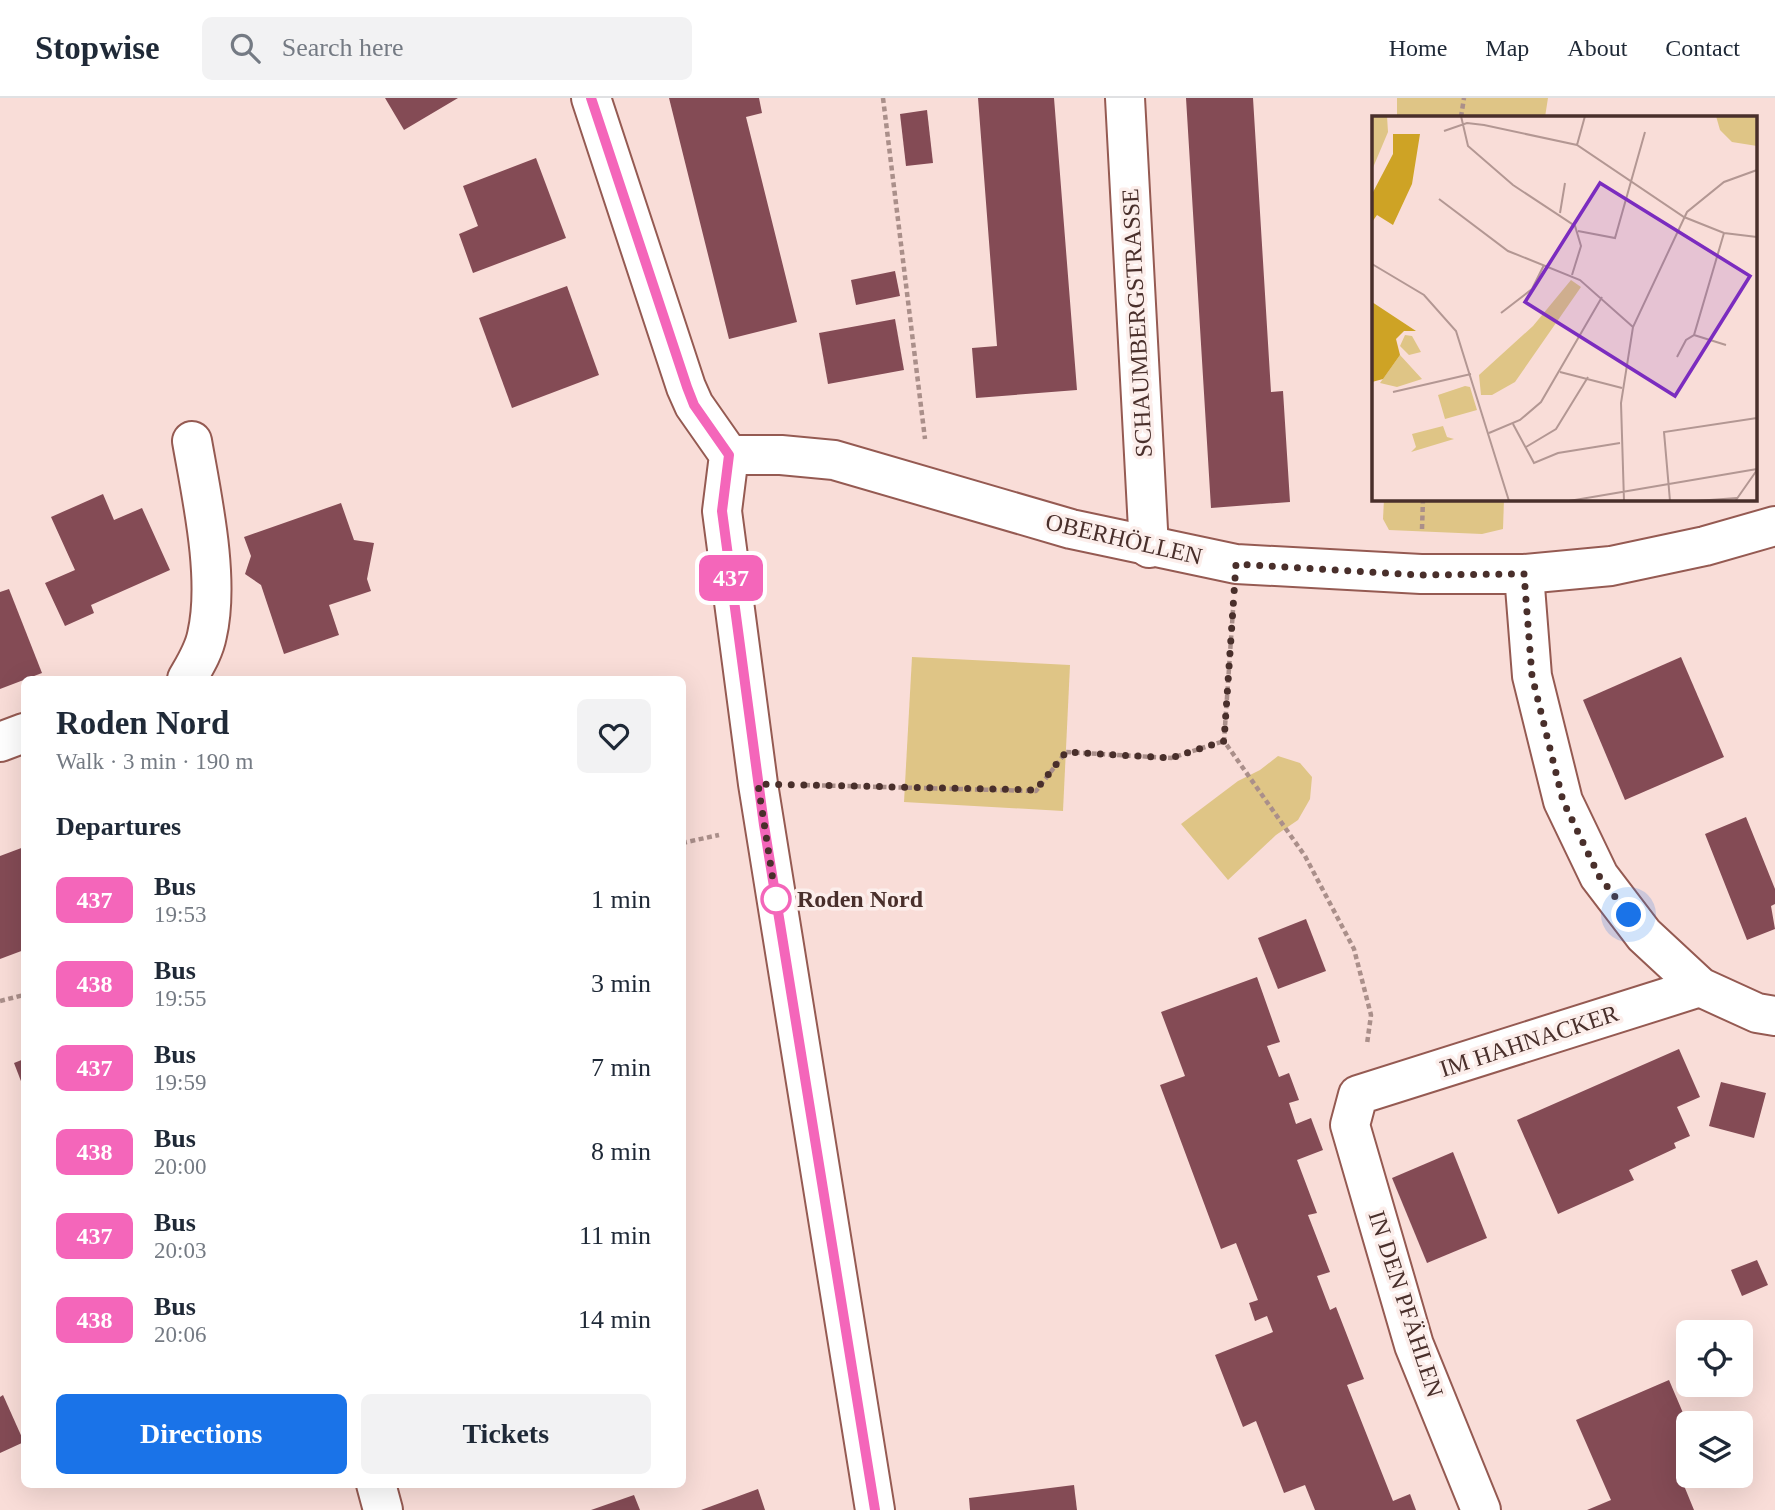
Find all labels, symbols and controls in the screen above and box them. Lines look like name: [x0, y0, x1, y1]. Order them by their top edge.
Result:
search box: [202, 17, 692, 80]
icon: search: [226, 29, 264, 67]
text: Stopwise: [35, 30, 160, 66]
text: Search here: [282, 33, 404, 62]
text: Home: [1389, 35, 1447, 61]
text: Map: [1485, 35, 1529, 61]
text: About: [1567, 35, 1627, 61]
text: Contact: [1665, 35, 1740, 61]
inset map: [1372, 116, 1758, 500]
street label: SCHAUMBERGSTRASSE: [1117, 188, 1157, 458]
street label: OBERHÖLLEN: [1043, 508, 1205, 570]
line badge: 437: [691, 555, 771, 601]
text: 437: [713, 565, 749, 591]
button: heart: [577, 699, 651, 773]
text: Roden Nord: [56, 705, 229, 741]
text: Walk · 3 min · 190 m: [56, 749, 253, 774]
text: Departures: [56, 812, 181, 841]
text: Bus: [154, 872, 196, 901]
marker: Roden Nord: [761, 884, 791, 914]
text: 1 min: [591, 885, 651, 914]
place label: Roden Nord: [797, 886, 924, 912]
text: 437: [77, 887, 113, 913]
your location: [1611, 897, 1646, 932]
text: 19:53: [154, 902, 206, 927]
text: Bus: [154, 956, 196, 985]
text: 3 min: [591, 969, 651, 998]
text: 438: [77, 971, 113, 997]
text: 19:55: [154, 986, 206, 1011]
street label: IM HAHNACKER: [1437, 1000, 1621, 1082]
text: Bus: [154, 1040, 196, 1069]
text: 7 min: [591, 1053, 651, 1082]
text: 437: [77, 1055, 113, 1081]
text: 19:59: [154, 1070, 206, 1095]
text: Bus: [154, 1124, 196, 1153]
text: 8 min: [591, 1137, 651, 1166]
text: 438: [77, 1139, 113, 1165]
text: 20:00: [154, 1154, 206, 1179]
street label: IN DEN PFÄHLEN: [1364, 1207, 1448, 1401]
text: Bus: [154, 1208, 196, 1237]
text: 11 min: [579, 1221, 651, 1250]
text: 437: [77, 1223, 113, 1249]
text: 20:03: [154, 1238, 206, 1263]
text: Bus: [154, 1292, 196, 1321]
text: 14 min: [578, 1305, 651, 1334]
text: 438: [77, 1307, 113, 1333]
map controls: [1676, 1320, 1753, 1488]
button: locate: [1676, 1320, 1753, 1397]
text: 20:06: [154, 1322, 206, 1347]
button: Directions: [56, 1394, 347, 1474]
button: Tickets: [361, 1394, 651, 1474]
button: layers: [1676, 1411, 1753, 1488]

